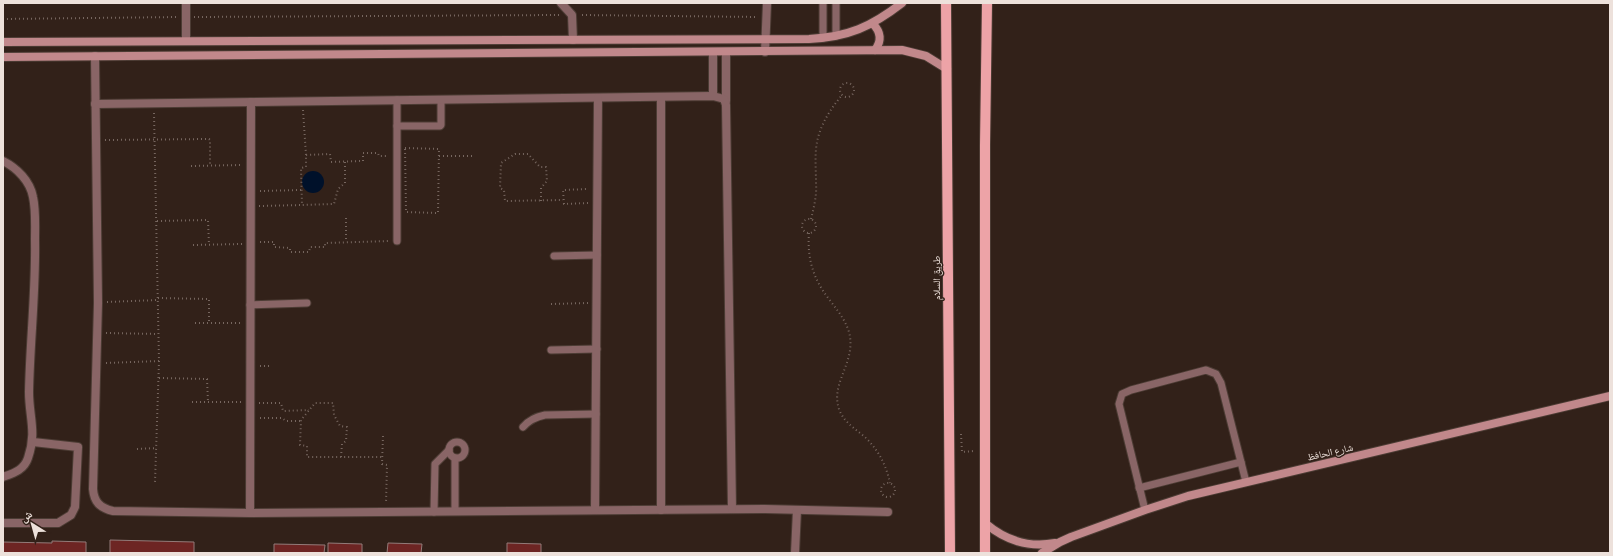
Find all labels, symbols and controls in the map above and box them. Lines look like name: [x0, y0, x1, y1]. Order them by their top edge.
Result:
street label: طريق السلام: [930, 255, 944, 300]
street label: شارع الحافظ: [1306, 440, 1355, 464]
north arrow: [12, 504, 52, 544]
text: ش: [17, 507, 36, 526]

